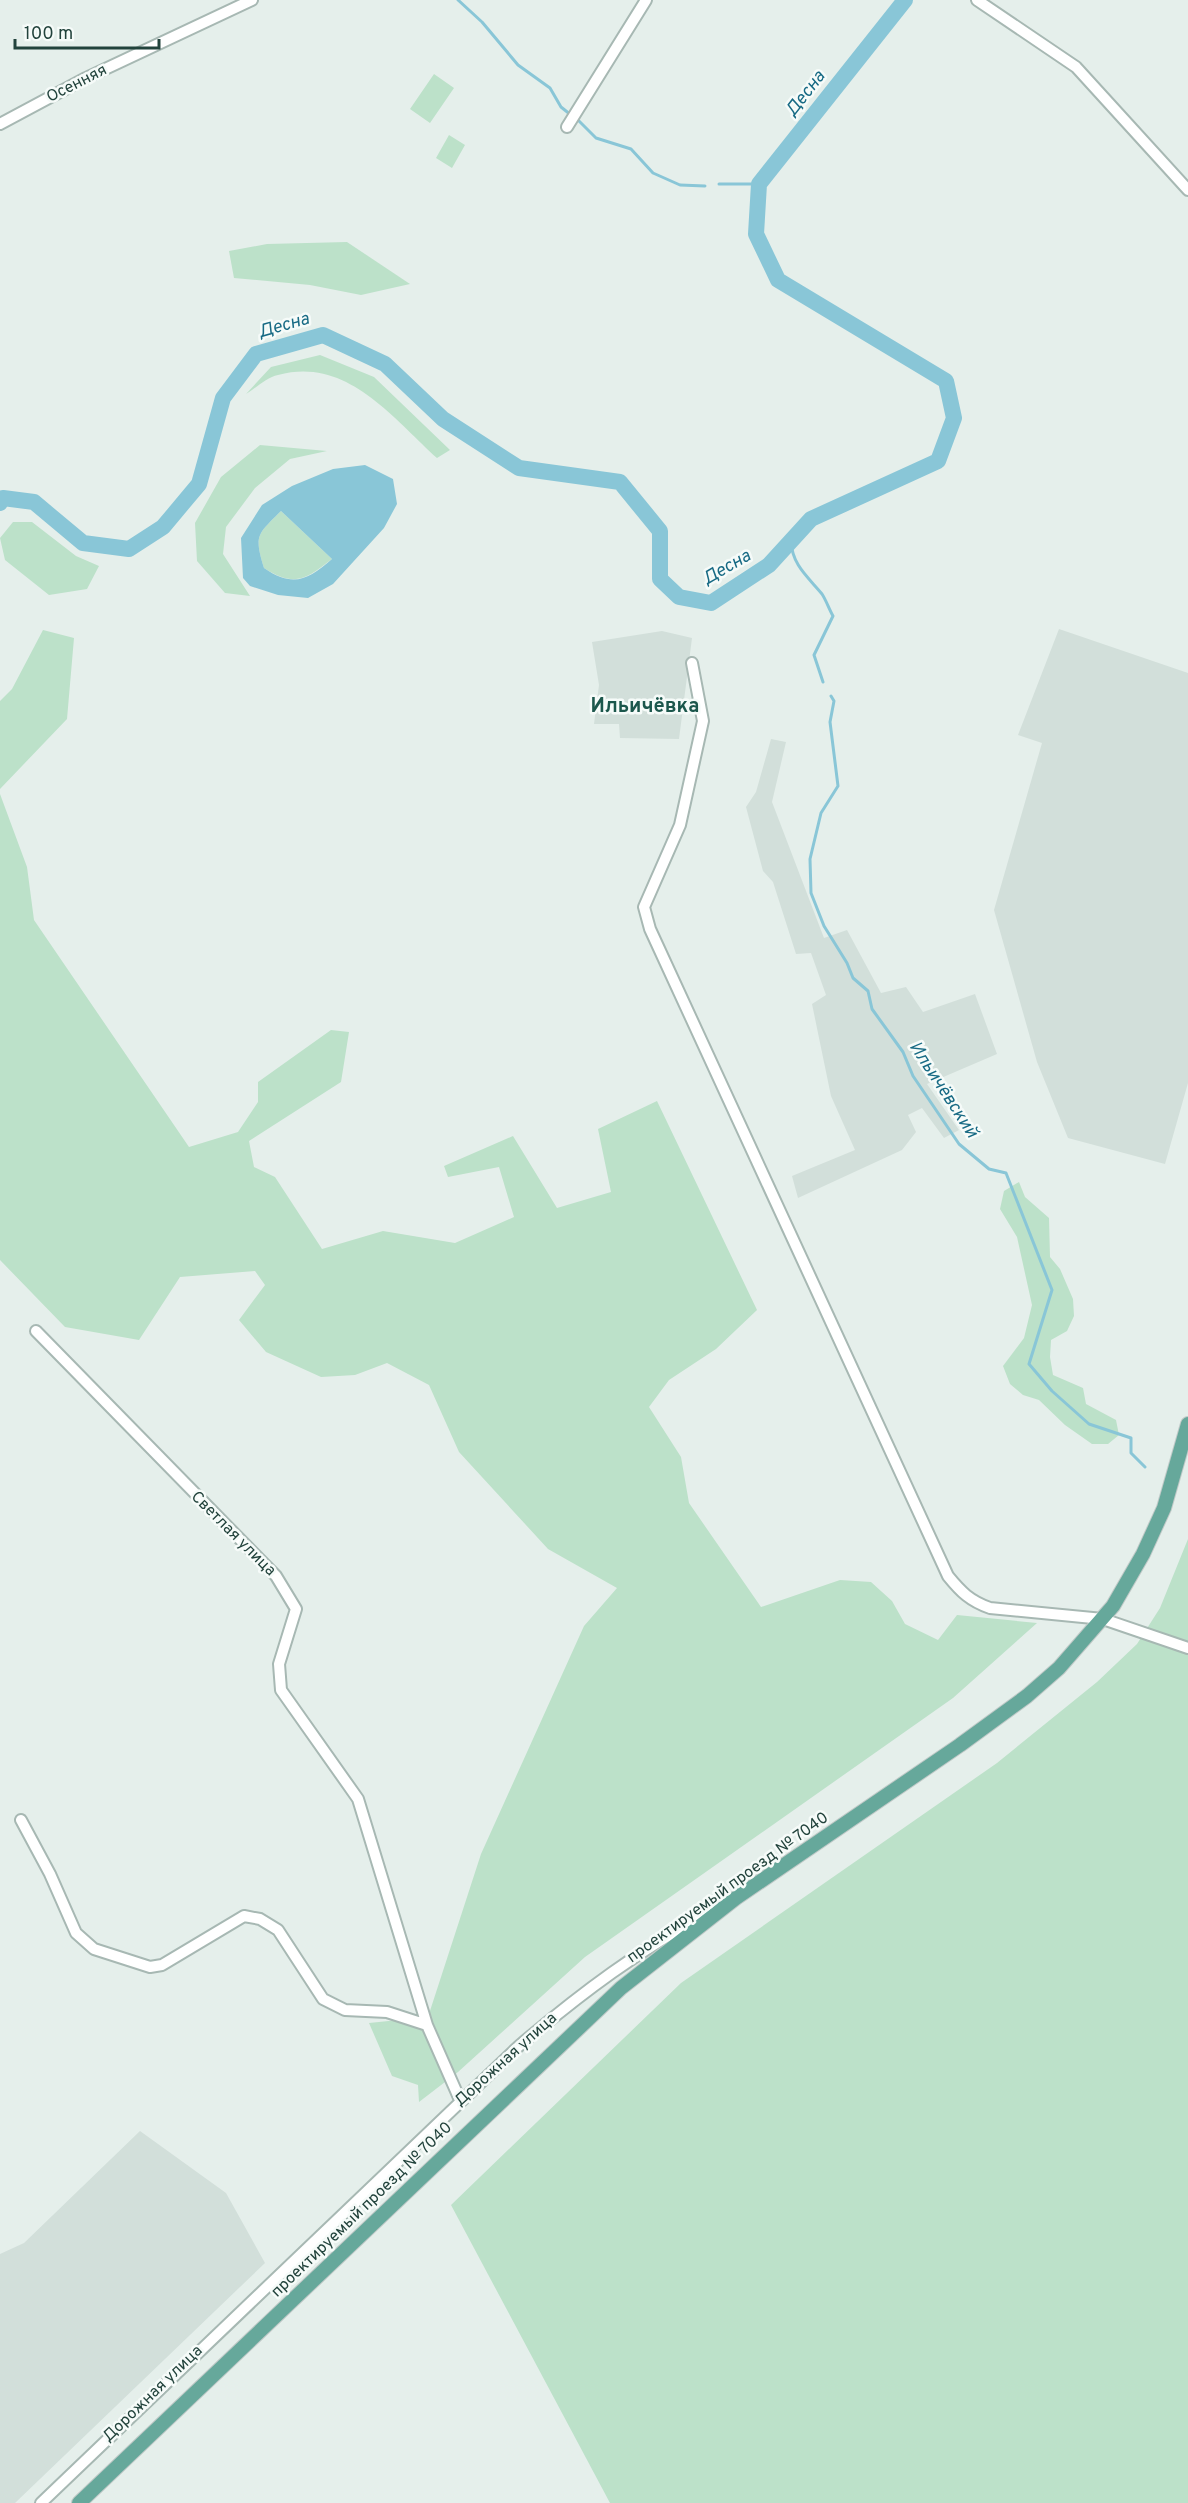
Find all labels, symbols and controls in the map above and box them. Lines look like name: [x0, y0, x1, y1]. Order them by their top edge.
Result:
scale bar: [15, 12, 159, 50]
text: 100 m: [24, 23, 73, 46]
street label: Осенняя: [43, 60, 111, 108]
water label: Десна: [781, 66, 832, 122]
water label: Десна: [256, 308, 313, 344]
water label: Десна: [699, 545, 756, 591]
district label: Ильичёвка: [591, 694, 699, 720]
water label: Ильичёвский: [903, 1037, 983, 1143]
street label: Светлая улица: [186, 1487, 280, 1581]
street label: проектируемый проезд № 7040: [623, 1808, 833, 1968]
street label: Дорожная улица: [451, 2009, 561, 2111]
street label: проектируемый проезд № 7040: [267, 2118, 457, 2302]
street label: Дорожная улица: [99, 2341, 207, 2447]

